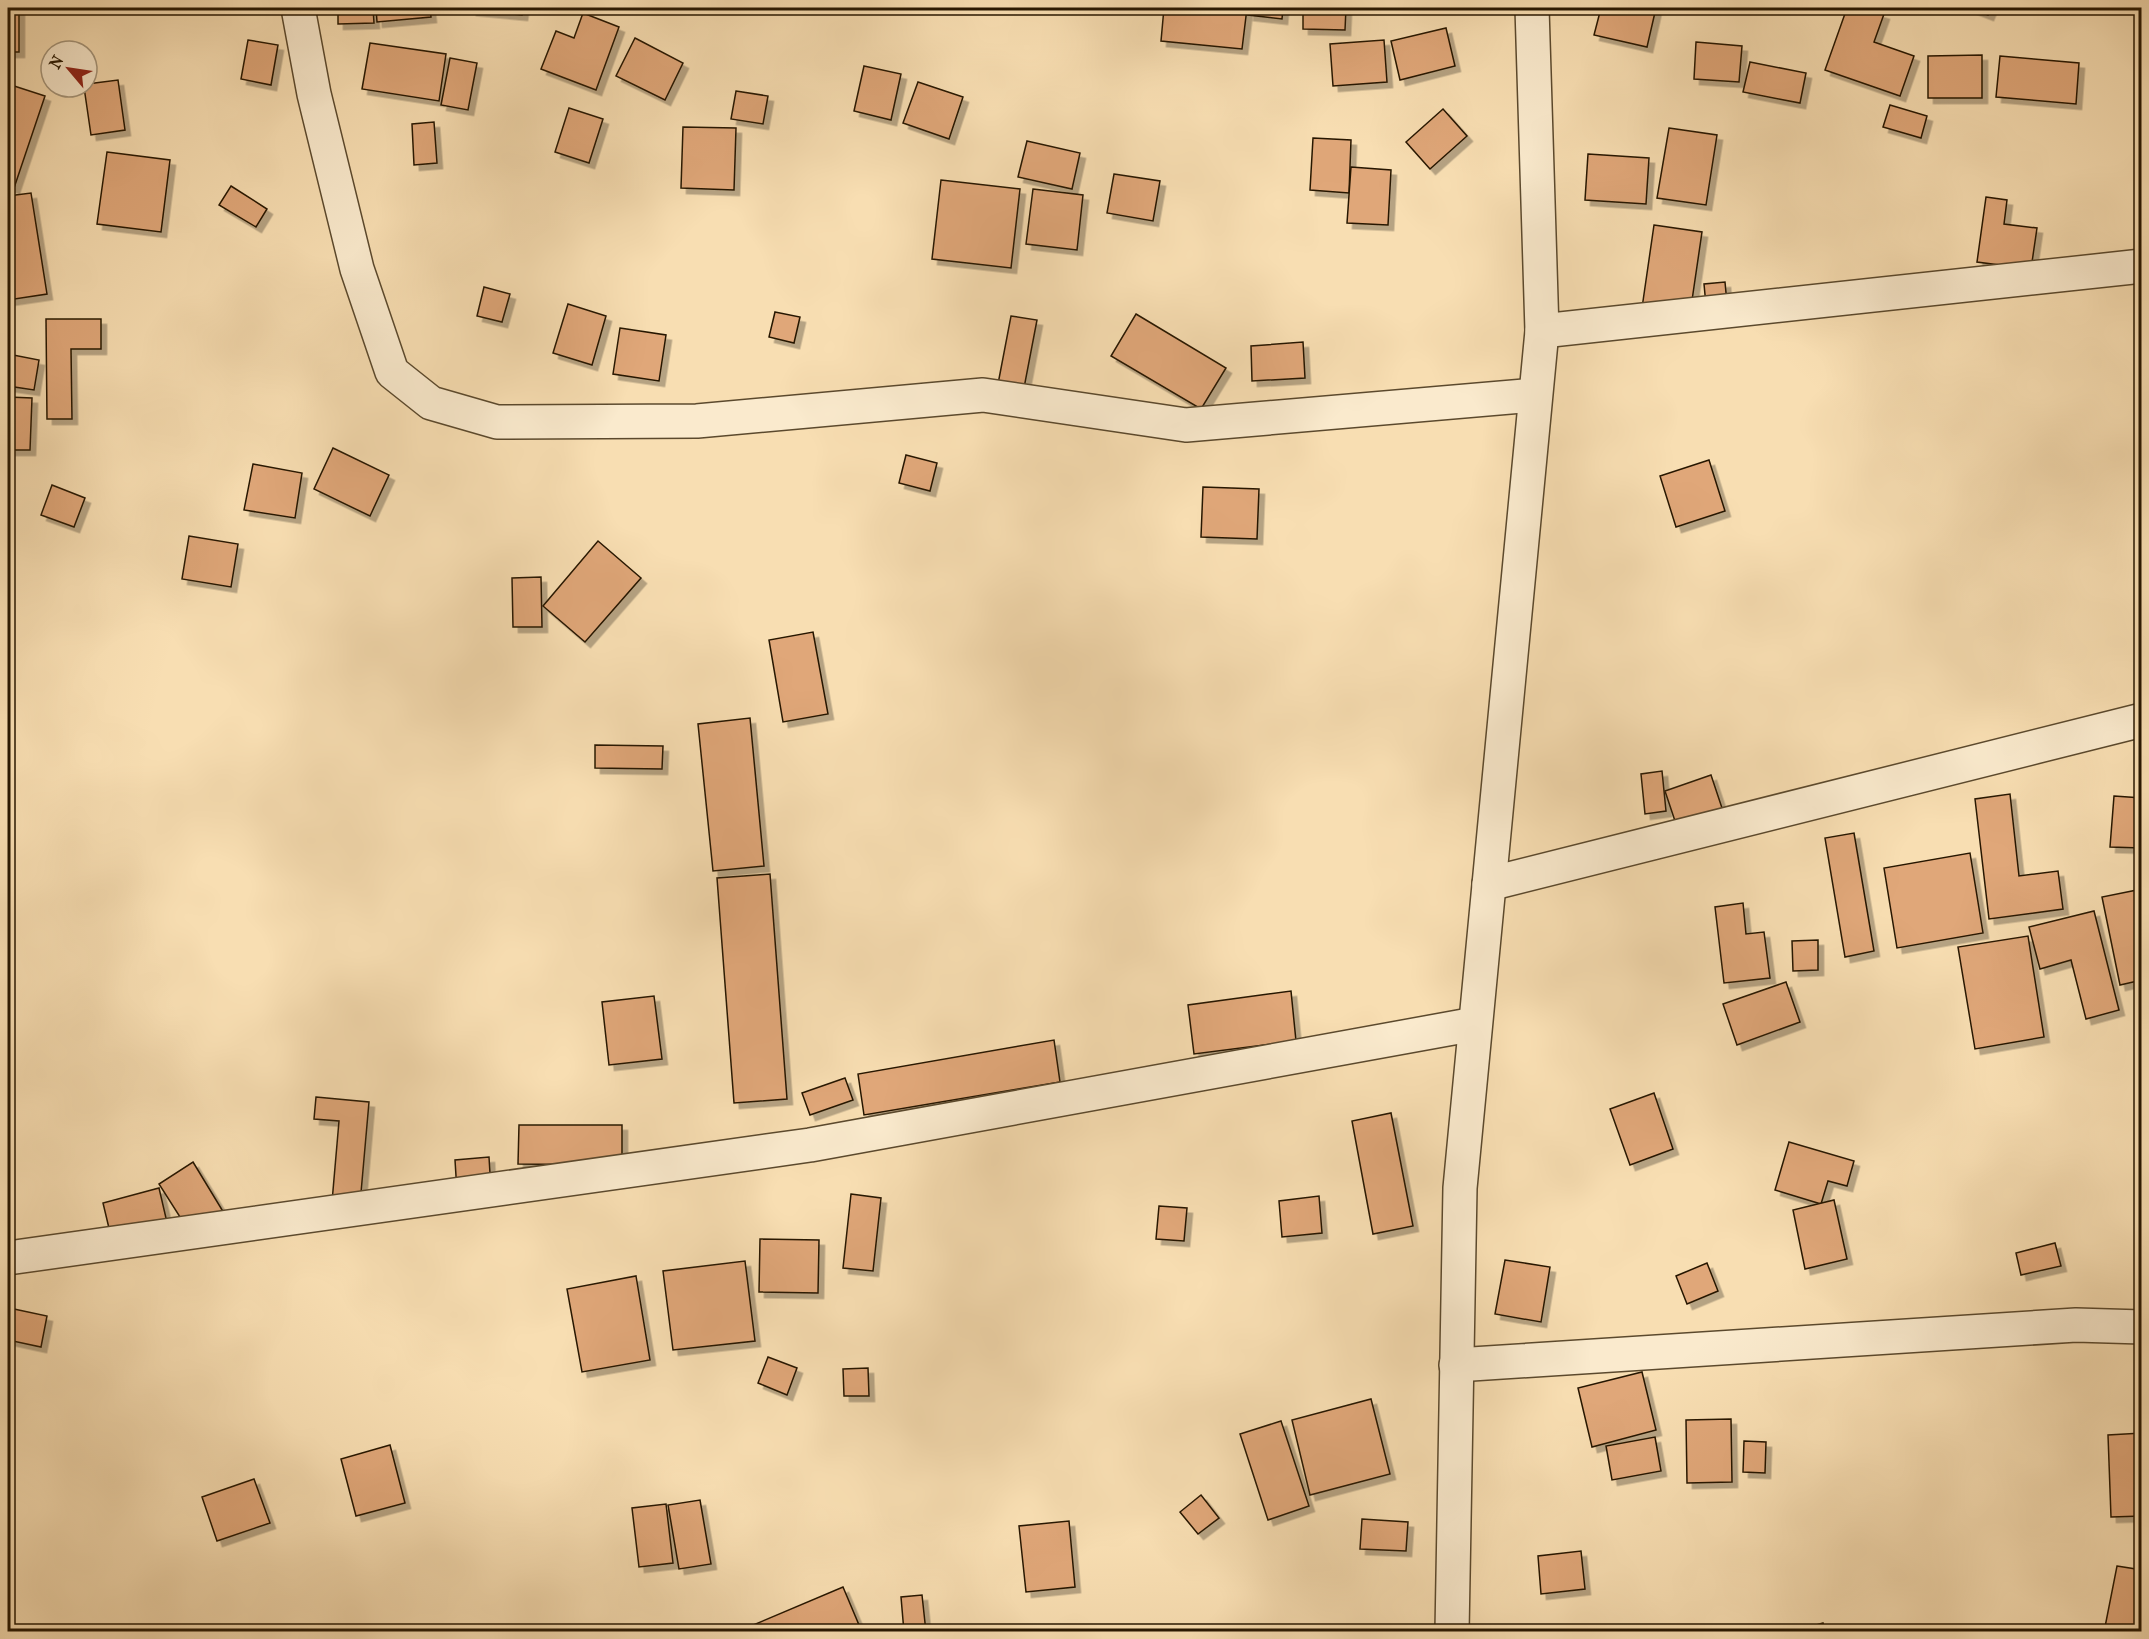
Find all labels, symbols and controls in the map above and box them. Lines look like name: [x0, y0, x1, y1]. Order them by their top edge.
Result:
north arrow: [39, 39, 99, 99]
text: N: [45, 51, 68, 72]

